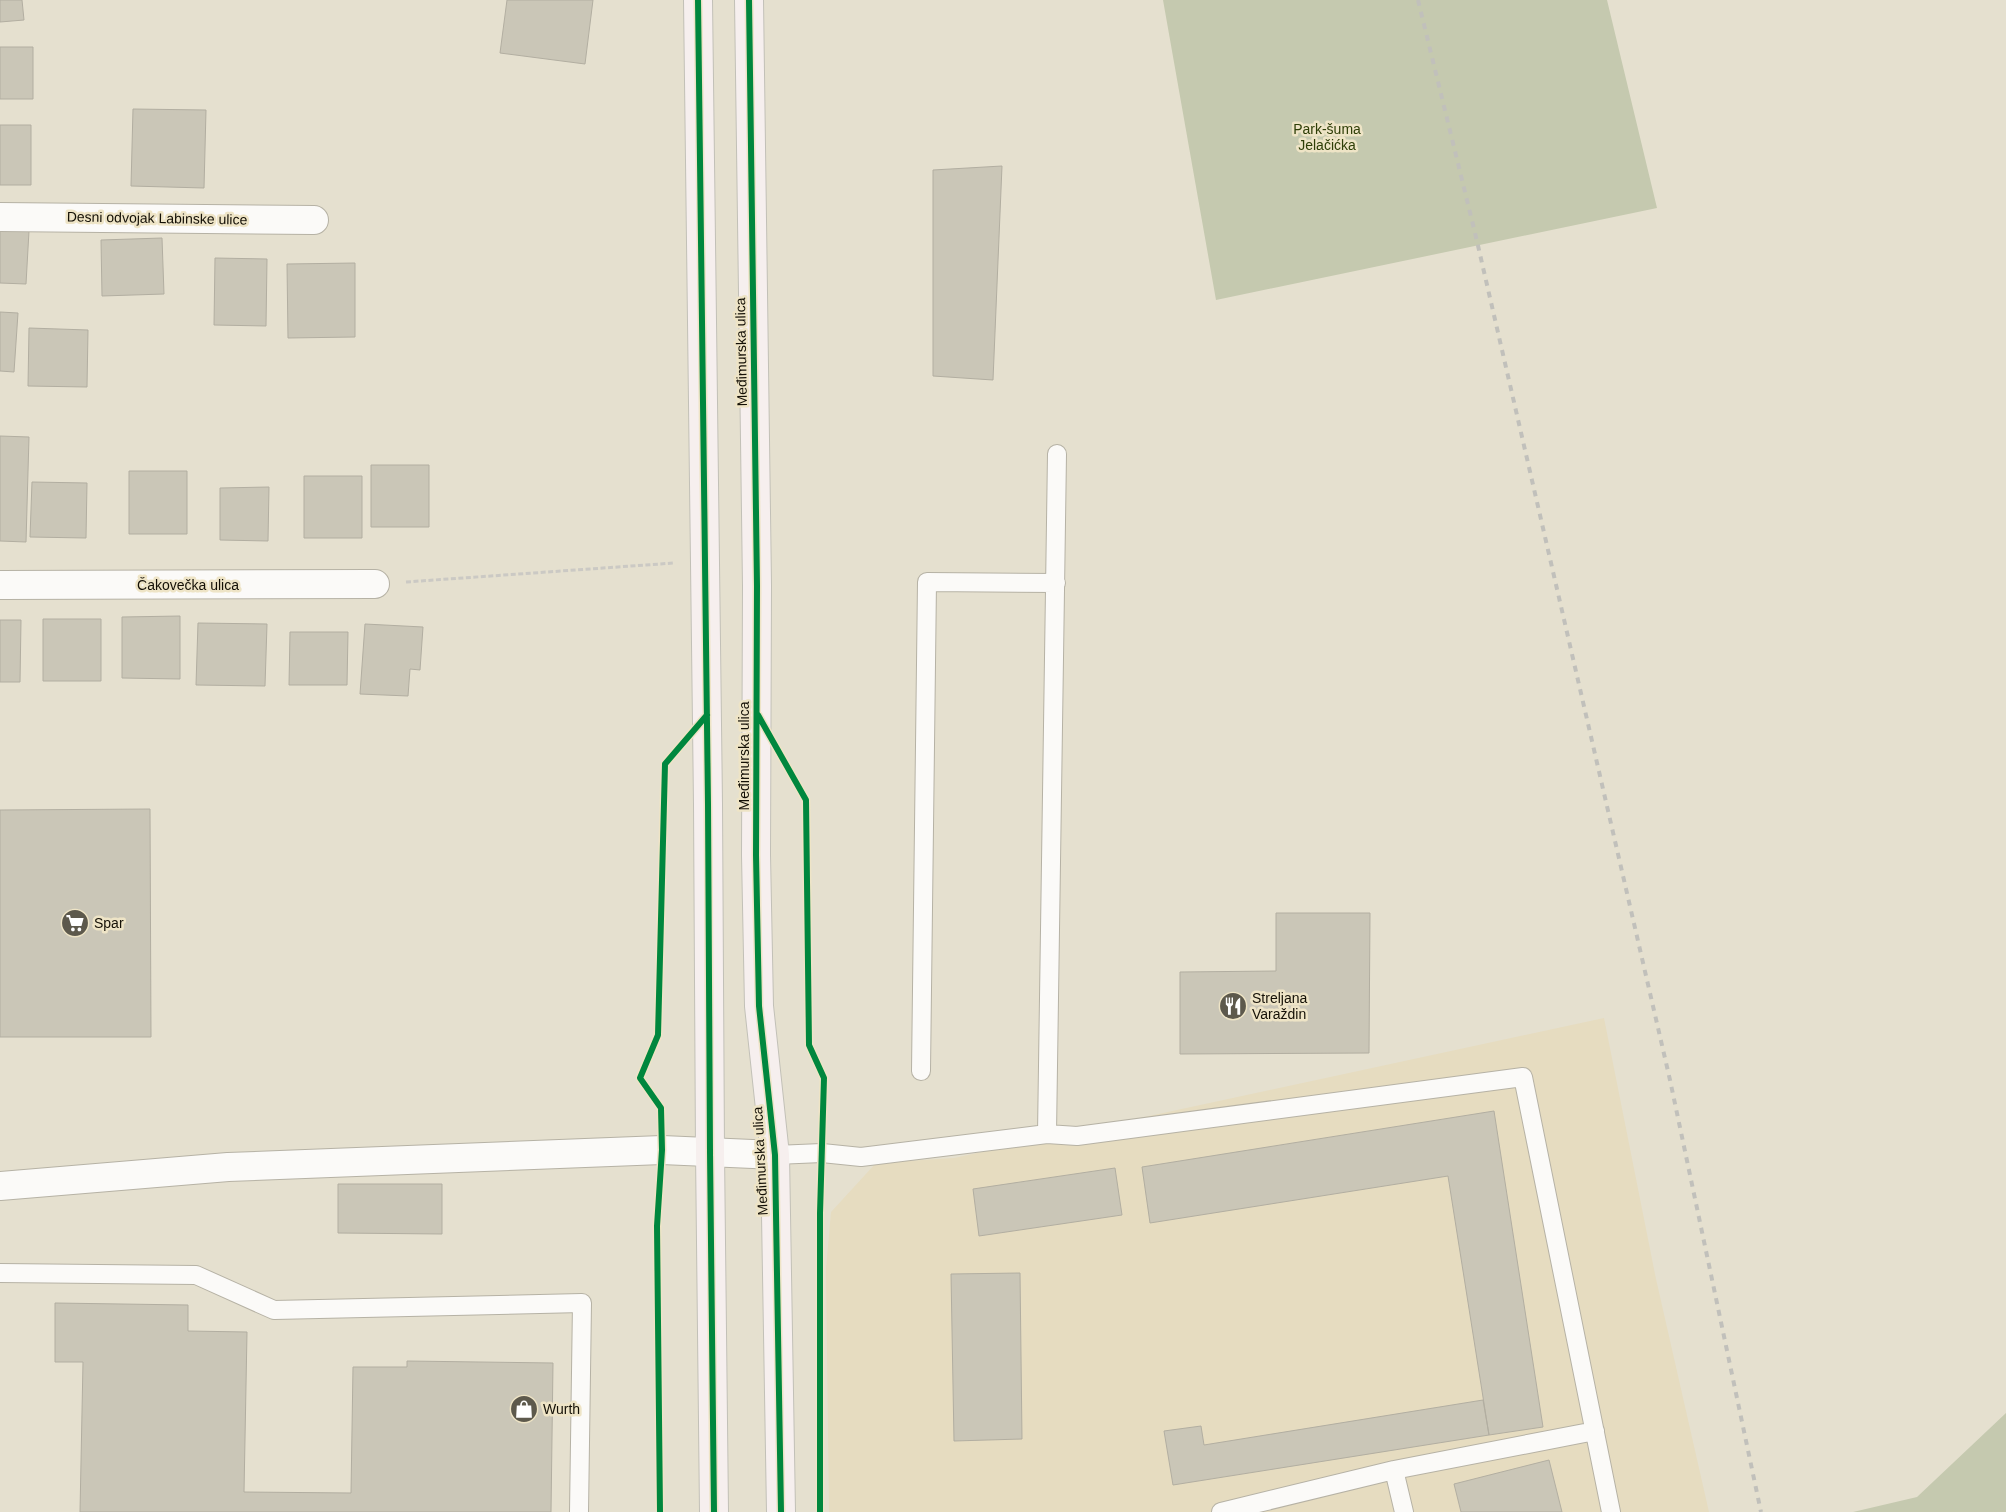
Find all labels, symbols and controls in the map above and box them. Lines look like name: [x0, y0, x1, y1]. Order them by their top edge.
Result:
park label: Park-šuma Jelačićka: [1293, 121, 1361, 153]
street label: Desni odvojak Labinske ulice: [67, 208, 248, 228]
street label: Međimurska ulica: [732, 297, 750, 407]
street label: Čakovečka ulica: [137, 577, 239, 593]
street label: Međimurska ulica: [736, 701, 752, 810]
supermarket icon: Spar: [60, 908, 90, 938]
place label: Spar: [94, 915, 124, 931]
place label: Streljana Varaždin: [1252, 990, 1307, 1022]
restaurant icon: Streljana Varaždin: [1218, 991, 1248, 1021]
street label: Međimurska ulica: [749, 1106, 771, 1216]
shop icon: Wurth: [509, 1394, 539, 1424]
place label: Wurth: [543, 1401, 580, 1417]

